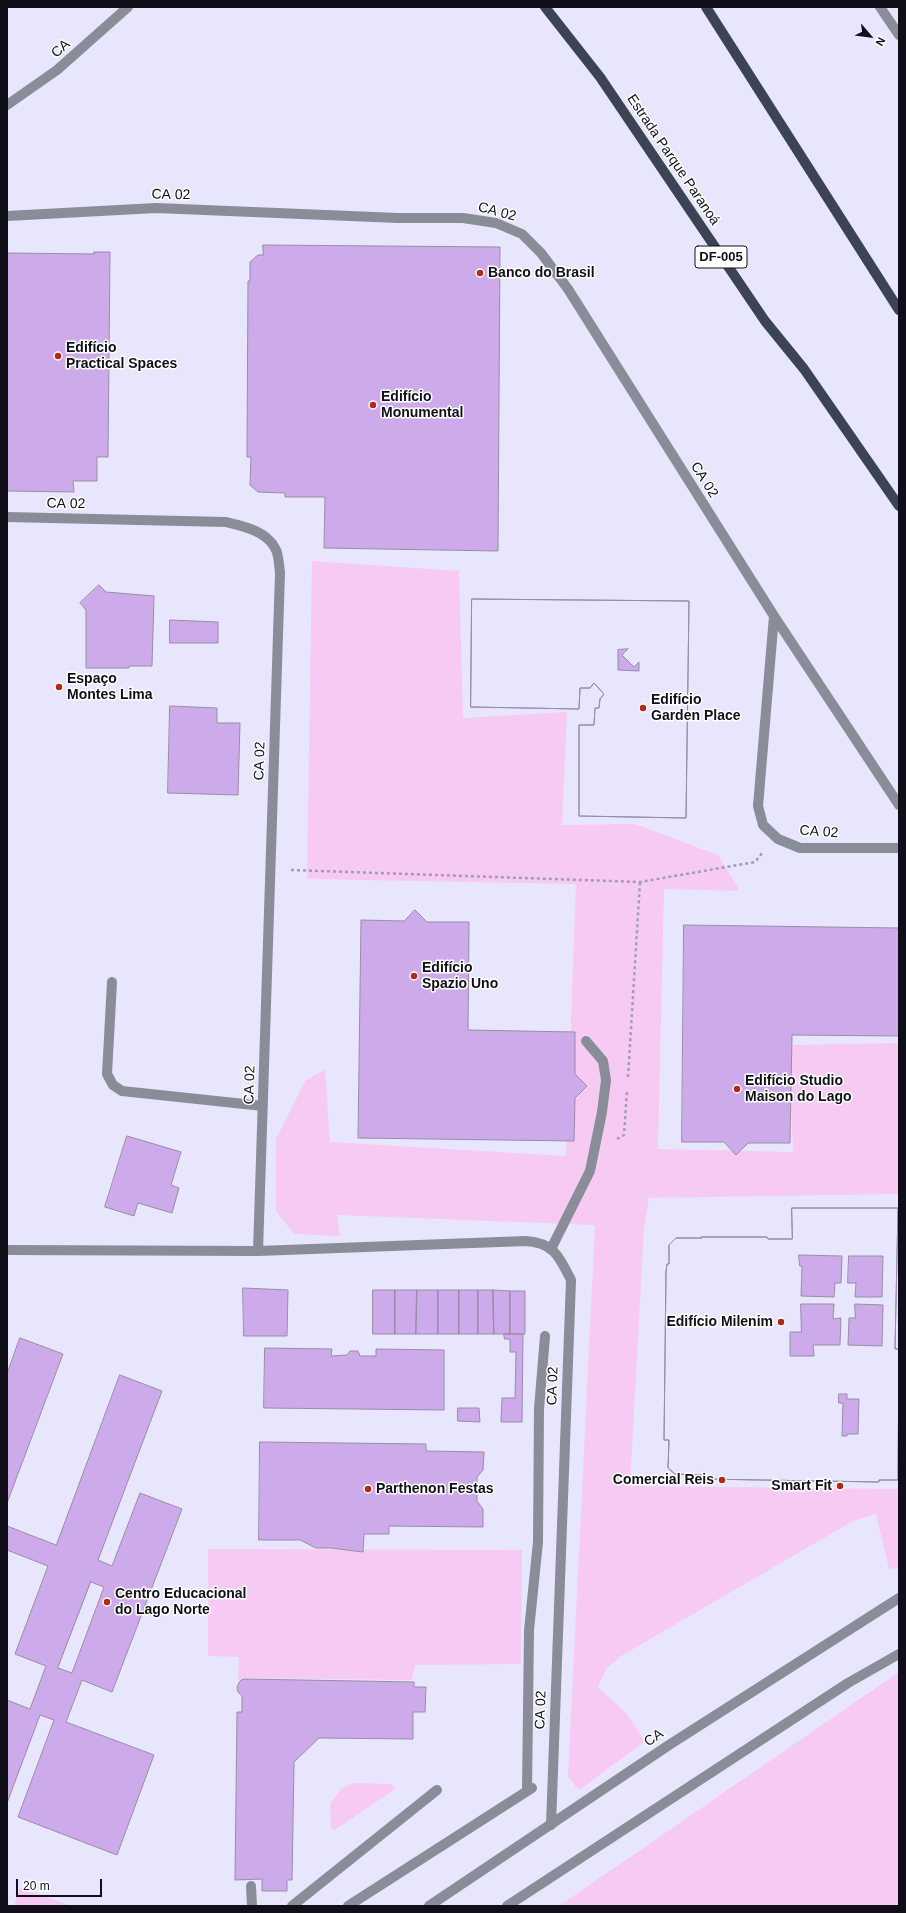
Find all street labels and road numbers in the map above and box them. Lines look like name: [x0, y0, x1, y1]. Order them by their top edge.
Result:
street label: CA: [48, 36, 74, 62]
street label: Estrada Parque Paranoá: [623, 91, 723, 229]
street label: CA 02: [151, 186, 191, 204]
street label: CA 02: [476, 199, 518, 225]
road number: DF-005: [695, 246, 747, 268]
street label: CA 02: [687, 459, 721, 501]
street label: CA 02: [46, 495, 86, 513]
street label: CA 02: [251, 741, 269, 781]
street label: CA 02: [799, 822, 839, 842]
street label: CA 02: [241, 1065, 259, 1105]
street label: CA 02: [544, 1366, 562, 1406]
street label: CA 02: [532, 1690, 550, 1730]
street label: CA: [641, 1726, 667, 1750]

